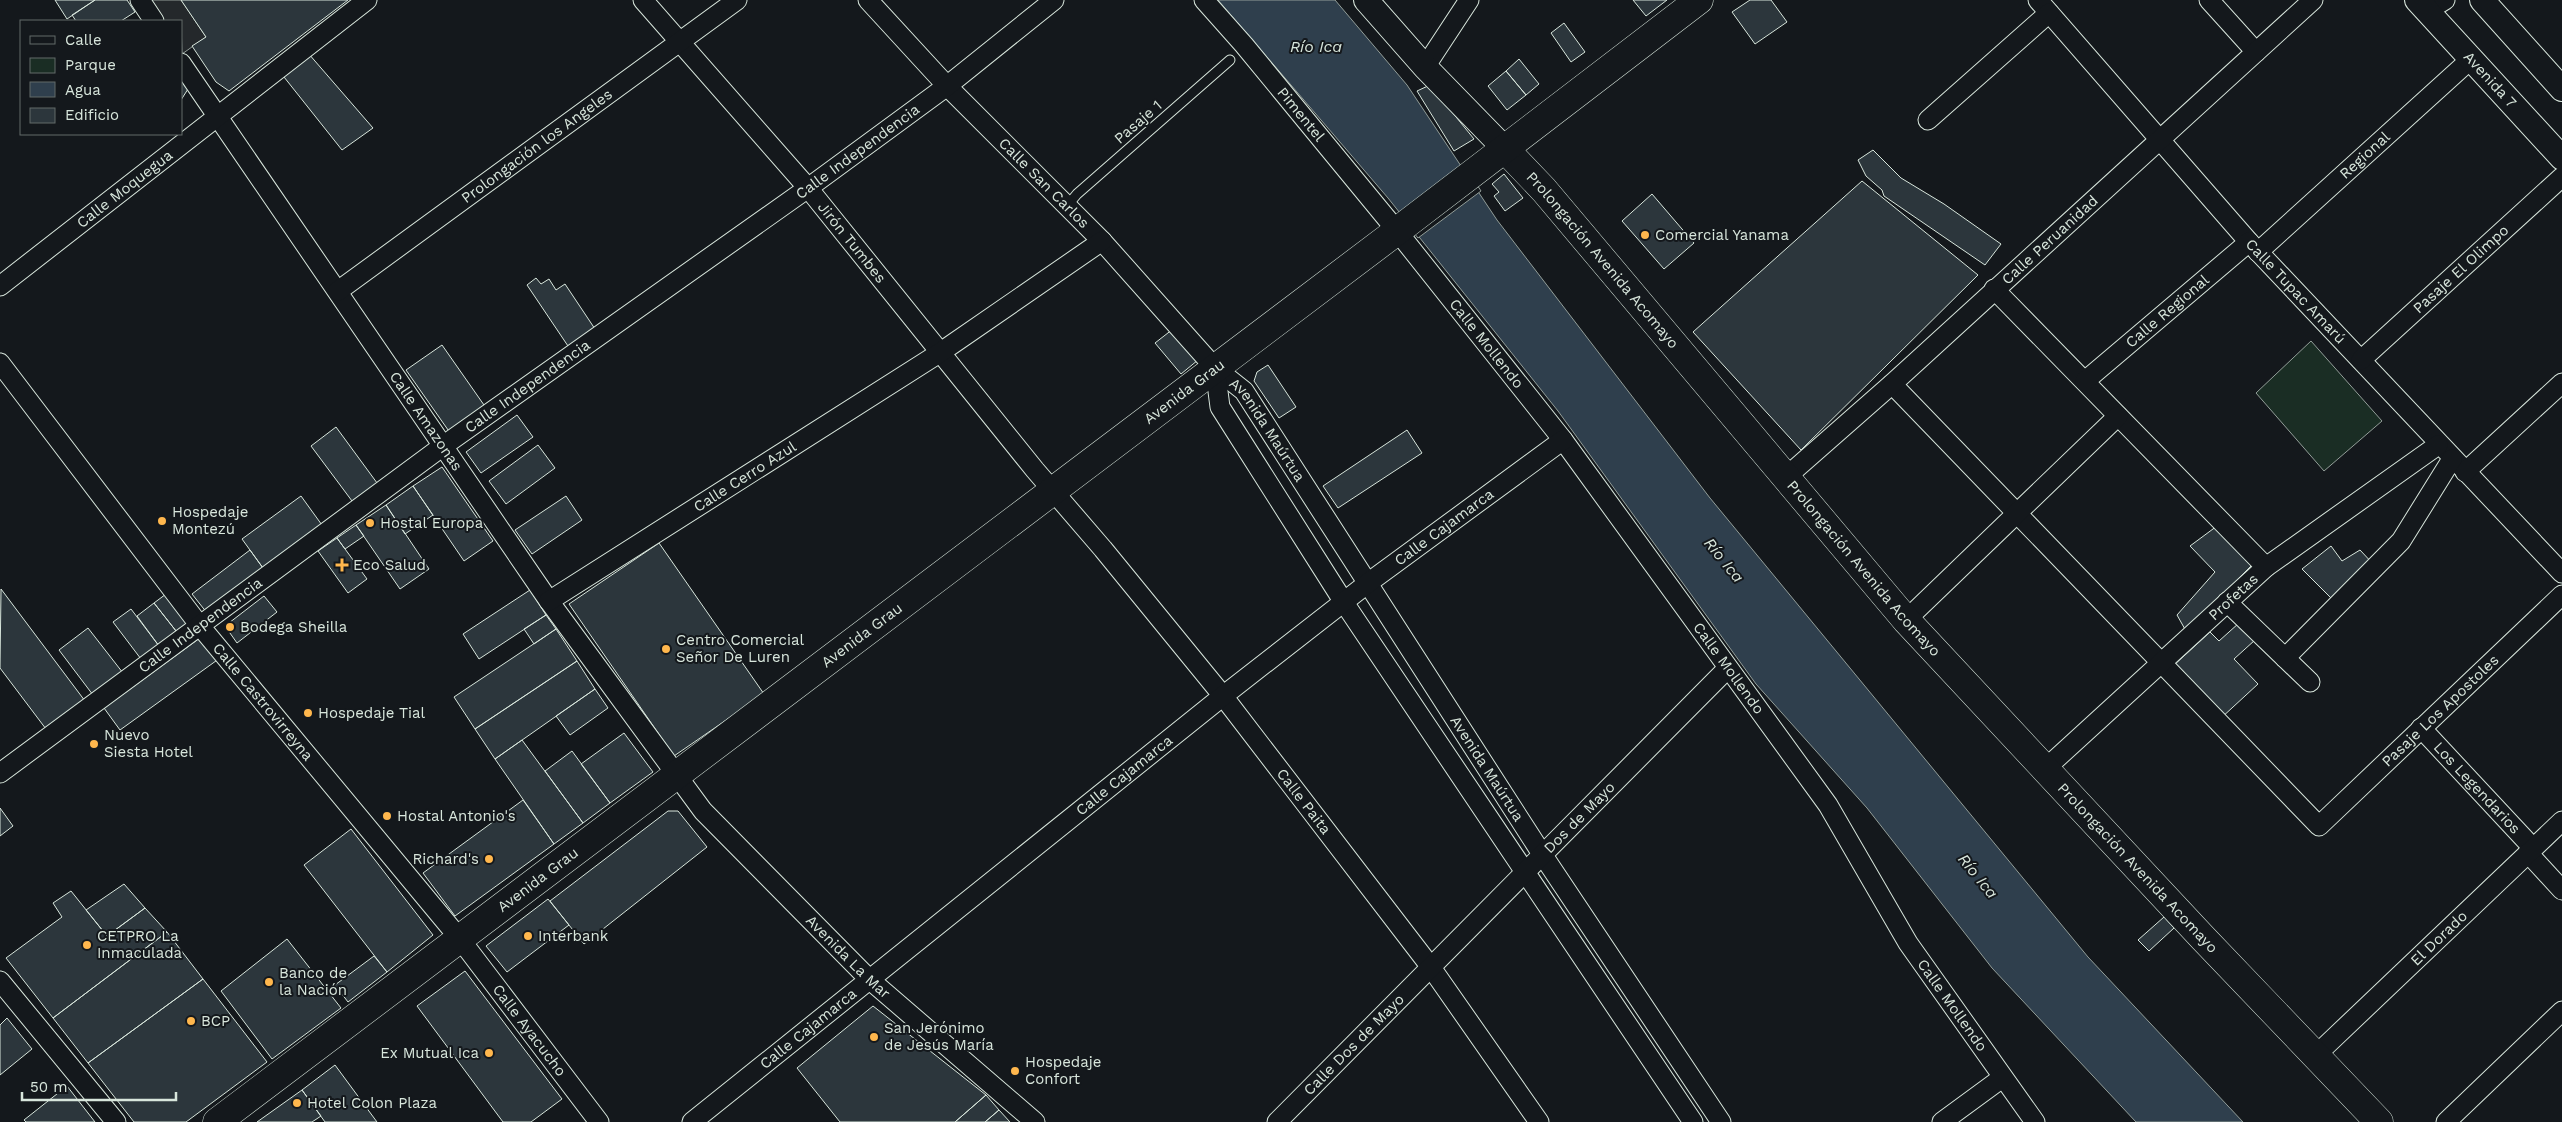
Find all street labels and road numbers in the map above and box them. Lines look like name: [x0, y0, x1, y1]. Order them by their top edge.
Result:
street label: Avenida 7: [2460, 48, 2520, 111]
street label: Pimentel: [1273, 84, 1329, 145]
street label: Prolongación los Angeles: [458, 85, 616, 207]
street label: Pasaje 1: [1110, 96, 1166, 148]
street label: Calle Independencia: [792, 100, 923, 203]
street label: Regional: [2336, 128, 2394, 183]
street label: Calle San Carlos: [995, 134, 1093, 232]
street label: Calle Moquegua: [73, 146, 177, 232]
street label: Prolongación Avenida Acomayo: [1523, 168, 1683, 352]
street label: Calle Peruanidad: [1998, 192, 2102, 288]
street label: Jirón Tumbes: [814, 198, 890, 287]
street label: Pasaje El Olimpo: [2409, 221, 2512, 317]
street label: Calle Tupac Amarú: [2242, 235, 2349, 348]
street label: Calle Regional: [2122, 271, 2213, 352]
street label: Calle Mollendo: [1446, 295, 1527, 392]
street label: Calle Independencia: [461, 336, 594, 437]
street label: Avenida Grau: [1140, 355, 1228, 428]
street label: Calle Amazonas: [386, 368, 466, 474]
street label: Avenida Maúrtua: [1226, 374, 1309, 485]
street label: Calle Cerro Azul: [690, 437, 800, 516]
street label: Prolongación Avenida Acomayo: [1783, 477, 1944, 660]
street label: Calle Cajamarca: [1391, 485, 1498, 570]
street label: Profetas: [2205, 570, 2262, 624]
street label: Calle Independencia: [135, 573, 266, 677]
street label: Avenida Grau: [818, 599, 906, 671]
street label: Calle Mollendo: [1689, 619, 1768, 718]
street label: Calle Castrovirreyna: [209, 639, 317, 765]
street label: Pasaje Los Apostoles: [2378, 651, 2503, 770]
street label: Avenida Maúrtua: [1446, 712, 1528, 825]
street label: Calle Cajamarca: [1072, 731, 1176, 819]
street label: Los Legendarios: [2430, 738, 2524, 838]
street label: Calle Paita: [1273, 765, 1335, 838]
street label: Dos de Mayo: [1540, 778, 1619, 857]
street label: Prolongación Avenida Acomayo: [2054, 779, 2221, 957]
street label: Avenida Grau: [494, 844, 582, 916]
street label: El Dorado: [2407, 907, 2471, 969]
street label: Avenida La Mar: [802, 911, 894, 1002]
street label: Calle Mollendo: [1913, 956, 1991, 1055]
street label: Calle Ayacucho: [489, 981, 570, 1080]
street label: Calle Cajamarca: [756, 984, 861, 1073]
street label: Calle Dos de Mayo: [1300, 990, 1408, 1099]

